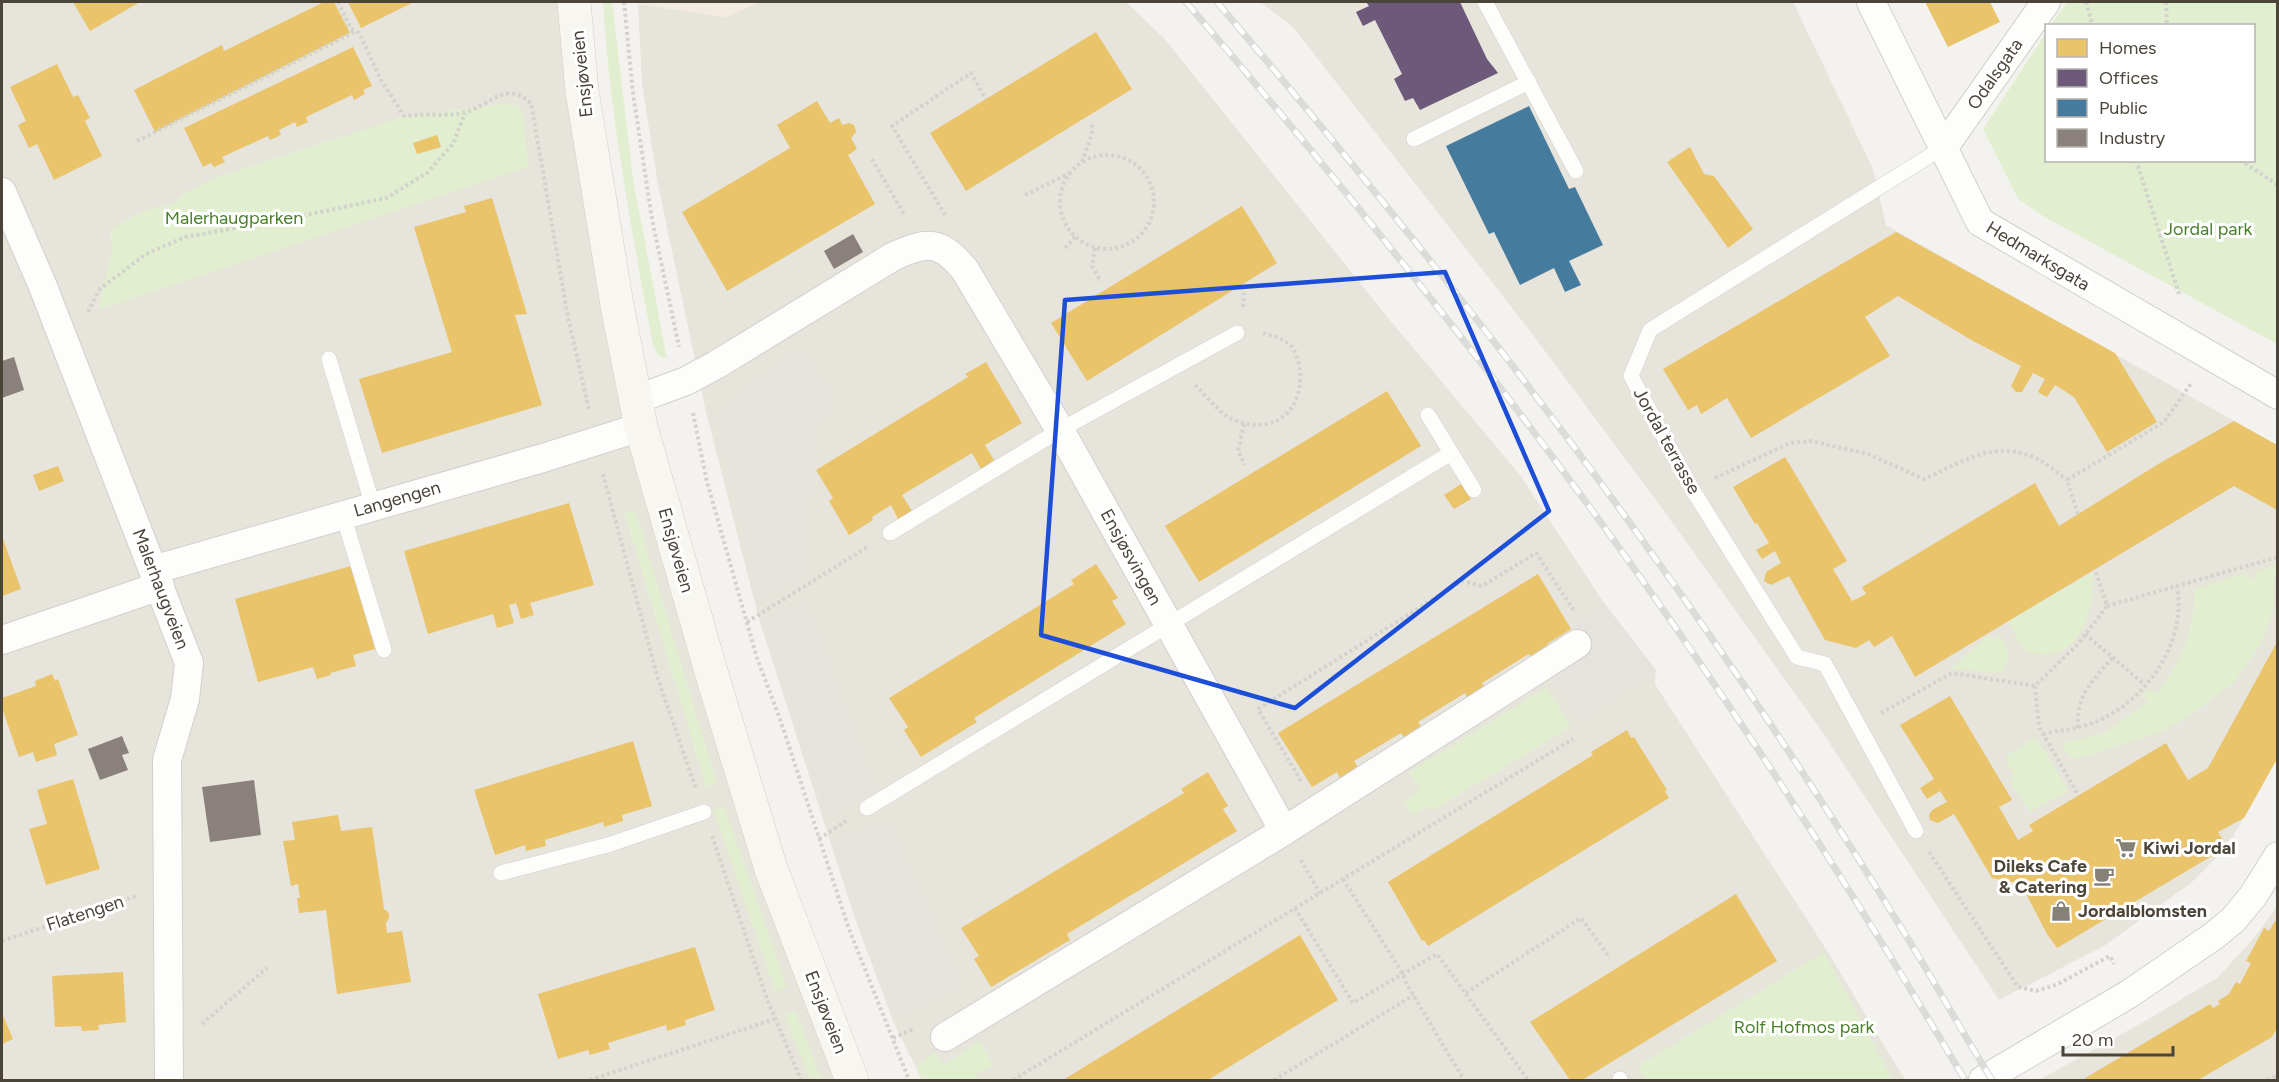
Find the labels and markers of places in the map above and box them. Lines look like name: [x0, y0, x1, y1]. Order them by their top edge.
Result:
supermarket icon: Kiwi Jordal: [2114, 836, 2138, 860]
place label: Kiwi Jordal: [2143, 837, 2236, 859]
place label: Dileks Cafe & Catering: [1993, 855, 2087, 898]
cafe icon: Dileks Cafe & Catering: [2092, 864, 2116, 888]
shop icon: Jordalblomsten: [2049, 899, 2073, 923]
place label: Jordalblomsten: [2078, 900, 2207, 922]

